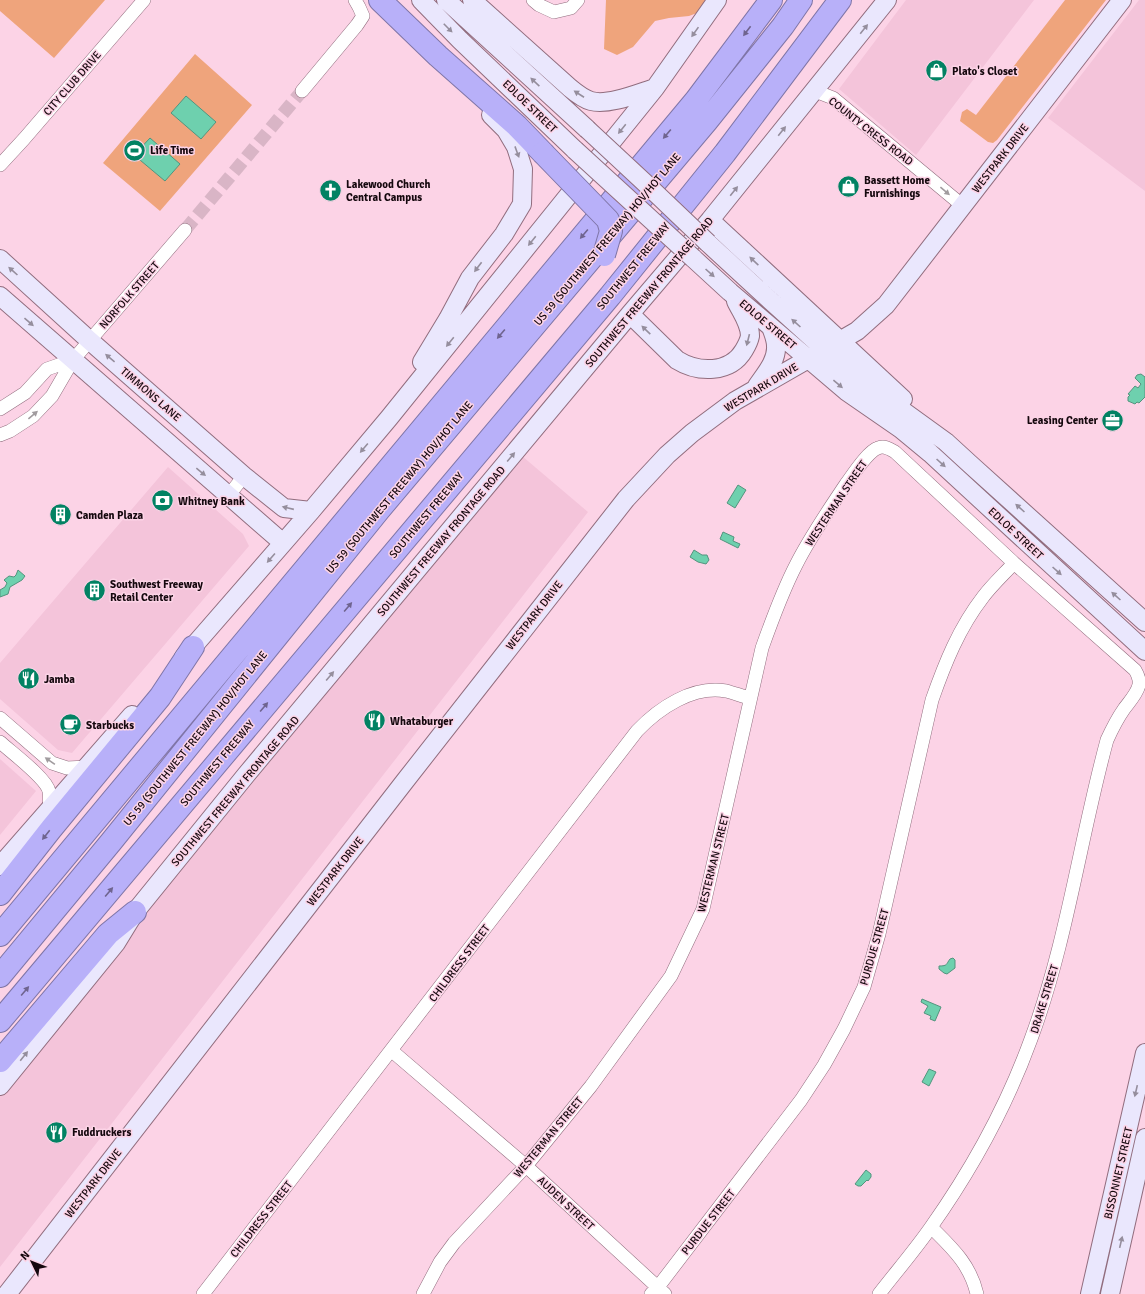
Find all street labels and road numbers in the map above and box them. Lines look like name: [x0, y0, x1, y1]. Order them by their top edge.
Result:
street label: CITY CLUB DRIVE: [41, 48, 104, 118]
street label: EDLOE STREET: [500, 77, 560, 136]
street label: COUNTY CRESS ROAD: [826, 94, 915, 168]
street label: WESTPARK DRIVE: [969, 121, 1031, 195]
street label: US 59 (SOUTHWEST FREEWAY) HOV/HOT LANE: [531, 150, 683, 328]
street label: SOUTHWEST FREEWAY FRONTAGE ROAD: [583, 215, 716, 370]
street label: SOUTHWEST FREEWAY: [594, 220, 672, 312]
street label: NORFOLK STREET: [97, 259, 162, 332]
street label: EDLOE STREET: [737, 297, 799, 352]
street label: WESTPARK DRIVE: [722, 360, 801, 415]
street label: TIMMONS LANE: [118, 365, 184, 424]
street label: US 59 (SOUTHWEST FREEWAY) HOV/HOT LANE: [323, 398, 475, 576]
street label: WESTERMAN STREET: [803, 457, 870, 549]
street label: SOUTHWEST FREEWAY FRONTAGE ROAD: [375, 464, 508, 619]
street label: SOUTHWEST FREEWAY: [386, 469, 466, 561]
street label: EDLOE STREET: [985, 505, 1046, 563]
street label: WESTPARK DRIVE: [503, 578, 565, 652]
street label: US 59 (SOUTHWEST FREEWAY) HOV/HOT LANE: [120, 648, 270, 828]
street label: SOUTHWEST FREEWAY FRONTAGE ROAD: [169, 714, 302, 869]
street label: SOUTHWEST FREEWAY: [177, 717, 257, 809]
street label: WESTERMAN STREET: [695, 812, 732, 914]
street label: WESTPARK DRIVE: [304, 834, 366, 908]
street label: PURDUE STREET: [857, 907, 892, 987]
street label: CHILDRESS STREET: [426, 922, 493, 1004]
street label: DRAKE STREET: [1028, 963, 1061, 1035]
street label: WESTERMAN STREET: [511, 1094, 586, 1180]
street label: BISSONNET STREET: [1102, 1125, 1136, 1220]
street label: WESTPARK DRIVE: [62, 1146, 124, 1220]
street label: AUDEN STREET: [535, 1174, 597, 1233]
street label: CHILDRESS STREET: [228, 1178, 296, 1260]
street label: PURDUE STREET: [679, 1187, 738, 1257]

